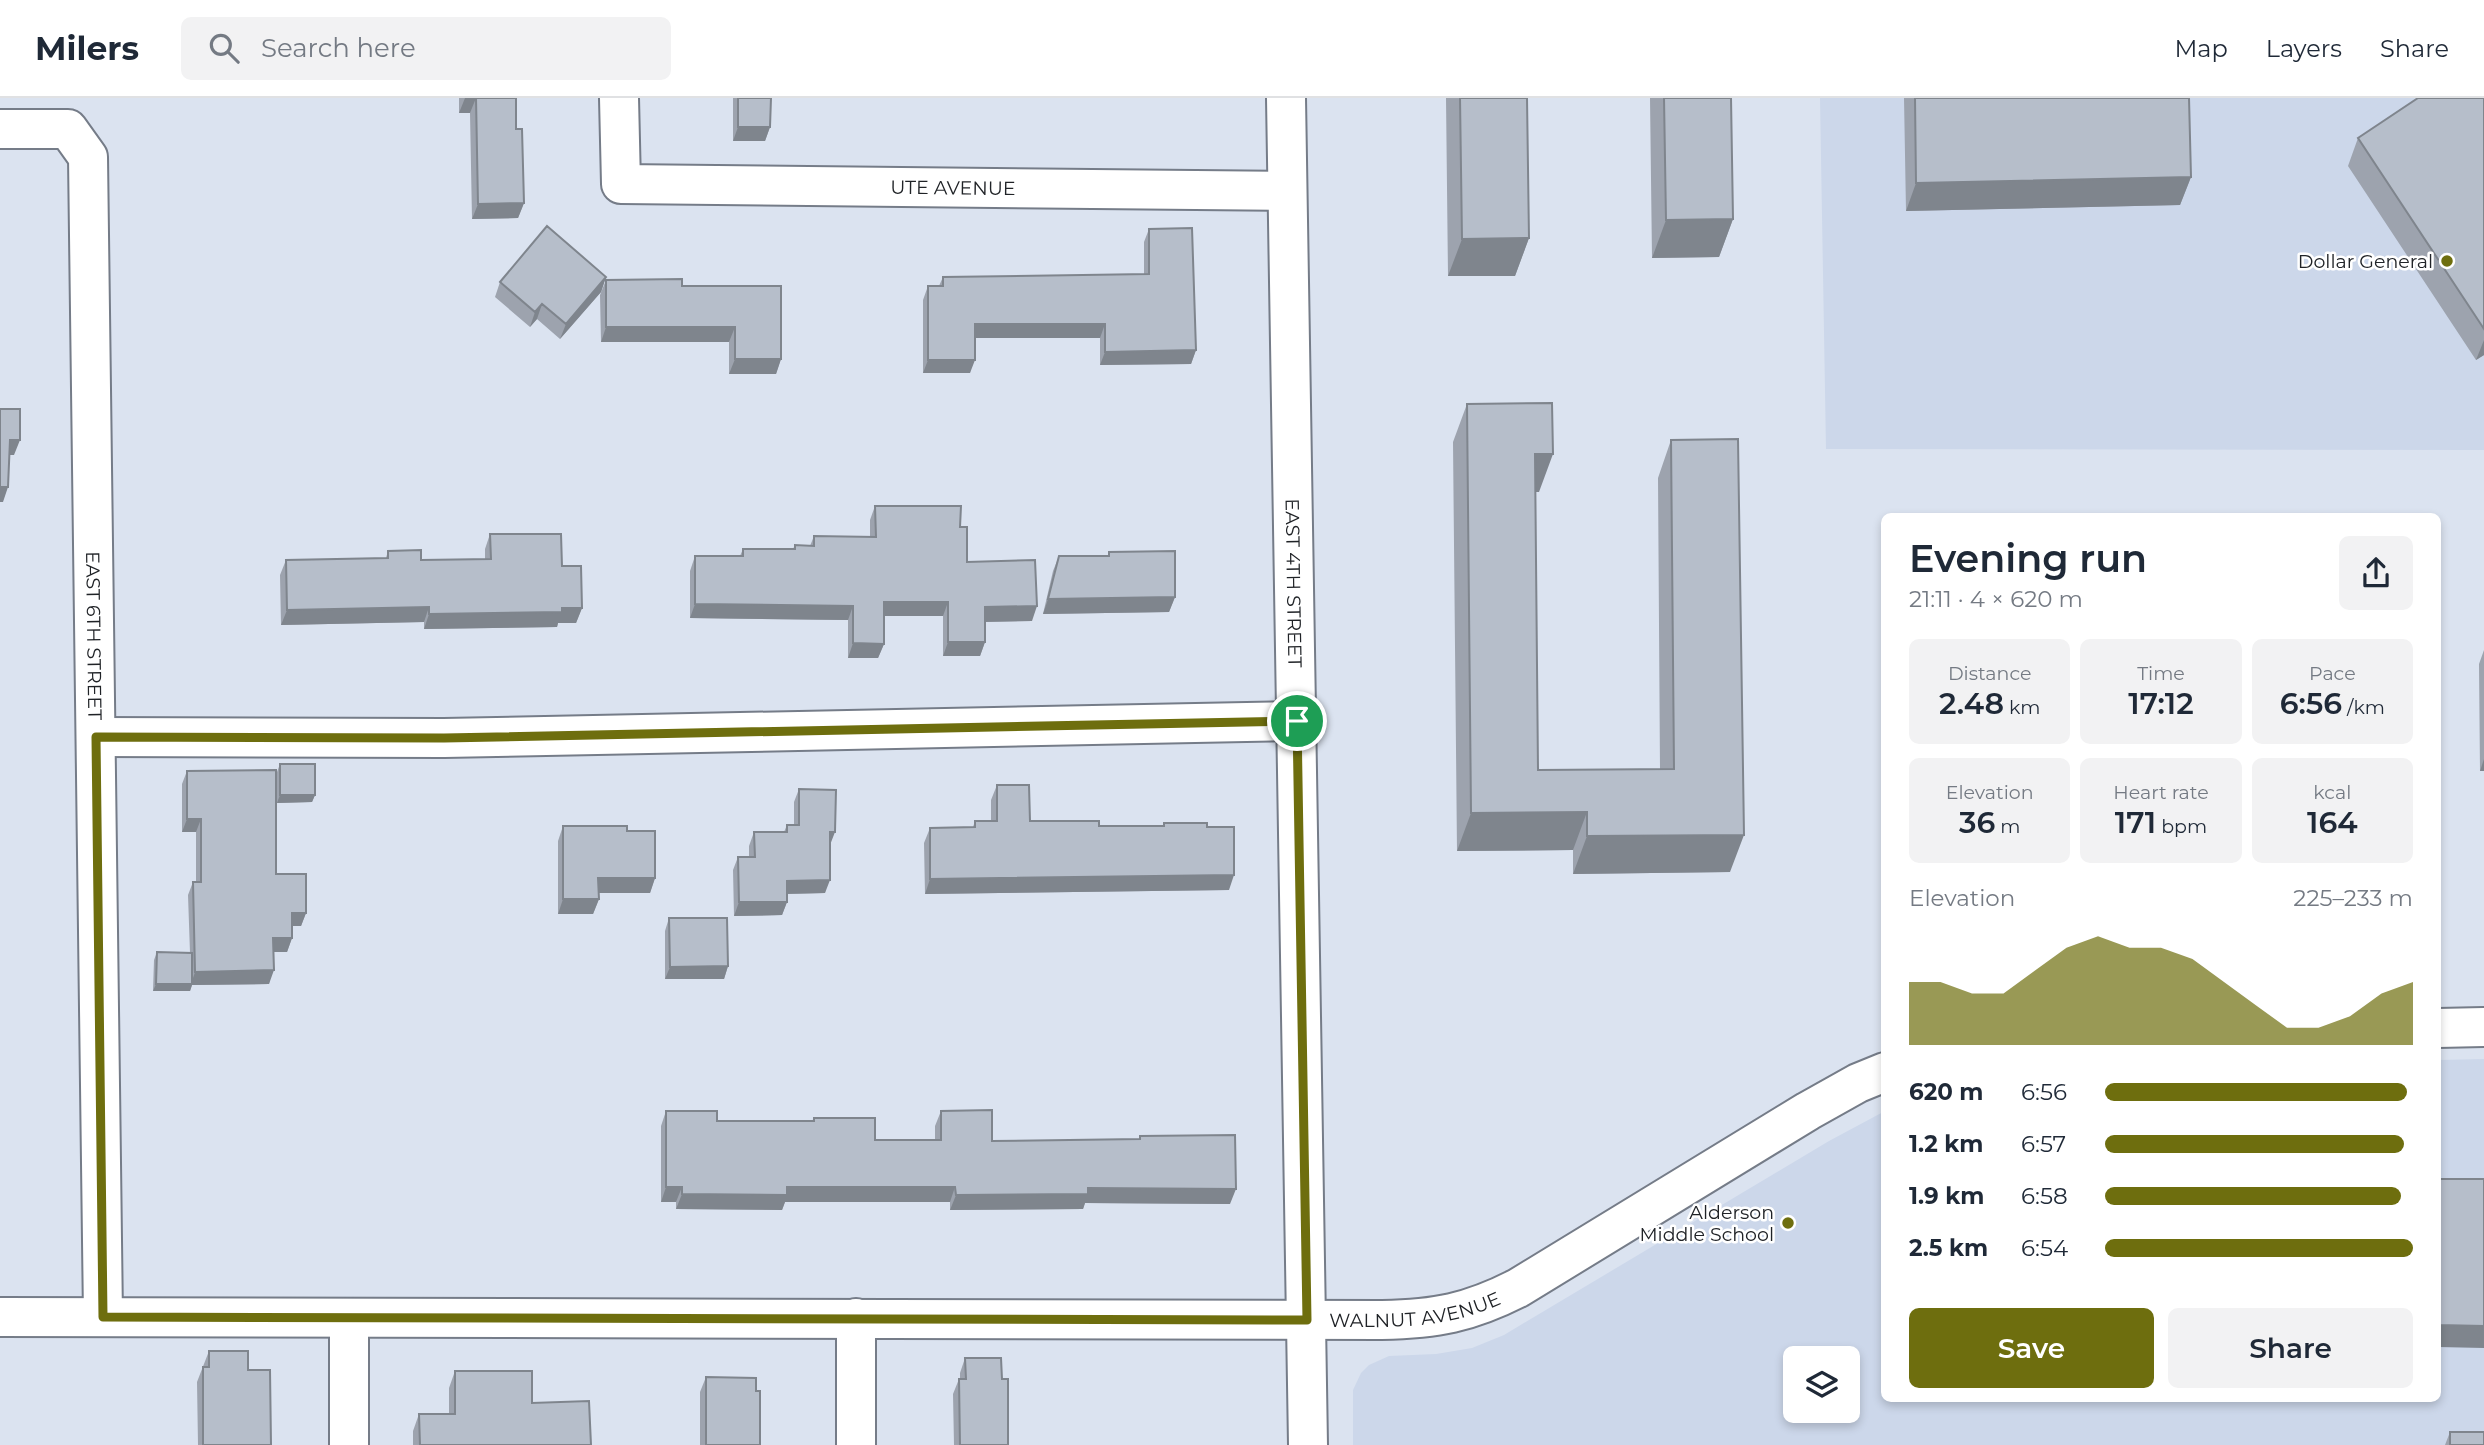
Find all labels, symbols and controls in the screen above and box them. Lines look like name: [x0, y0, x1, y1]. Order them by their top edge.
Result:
search box: [181, 17, 671, 80]
text: Milers: [35, 28, 139, 68]
icon: search: [205, 29, 243, 67]
text: Search here: [261, 32, 416, 64]
text: Map: [2174, 34, 2228, 63]
text: Layers: [2266, 34, 2342, 63]
text: Share: [2380, 34, 2449, 63]
street label: UTE AVENUE: [890, 176, 1016, 200]
place label: Dollar General: [2298, 250, 2433, 273]
marker: Dollar General: [2439, 253, 2455, 269]
street label: EAST 4TH STREET: [1281, 498, 1306, 668]
text: Evening run: [1909, 535, 2147, 582]
button: share: [2339, 536, 2413, 610]
street label: EAST 6TH STREET: [81, 551, 106, 720]
text: 21:11 · 4 × 620 m: [1909, 585, 2083, 613]
text: Distance: [1948, 662, 2031, 685]
text: Time: [2137, 662, 2185, 685]
text: Pace: [2309, 662, 2356, 685]
text: 2.48: [1939, 685, 2004, 722]
text: 17:12: [2128, 685, 2194, 722]
text: 6:56: [2280, 685, 2342, 722]
pin: [1267, 691, 1327, 751]
text: km: [2004, 696, 2040, 719]
text: /km: [2342, 696, 2385, 719]
icon: arrive: [1278, 702, 1316, 740]
text: Elevation: [1946, 781, 2034, 804]
text: Heart rate: [2113, 781, 2209, 804]
text: kcal: [2313, 781, 2351, 804]
text: 36: [1959, 804, 1995, 841]
text: 171: [2115, 804, 2156, 841]
text: 164: [2307, 804, 2358, 841]
text: m: [1995, 815, 2020, 838]
text: bpm: [2156, 815, 2207, 838]
text: Elevation: [1909, 884, 2015, 912]
text: 225–233 m: [2293, 884, 2413, 912]
text: 620 m: [1909, 1078, 1983, 1106]
text: 6:56: [2021, 1078, 2067, 1106]
text: 1.2 km: [1909, 1130, 1983, 1158]
text: 6:57: [2021, 1130, 2066, 1158]
text: 1.9 km: [1909, 1182, 1984, 1210]
text: 6:58: [2021, 1182, 2068, 1210]
place label: Alderson Middle School: [1639, 1201, 1774, 1246]
marker: Alderson Middle School: [1780, 1215, 1796, 1231]
text: 2.5 km: [1909, 1234, 1988, 1262]
text: 6:54: [2021, 1234, 2068, 1262]
street label: WALNUT AVENUE: [1329, 1287, 1504, 1332]
button: Save: [1909, 1308, 2154, 1388]
button: Share: [2168, 1308, 2413, 1388]
map controls: [1783, 1346, 1860, 1423]
button: layers: [1783, 1346, 1860, 1423]

